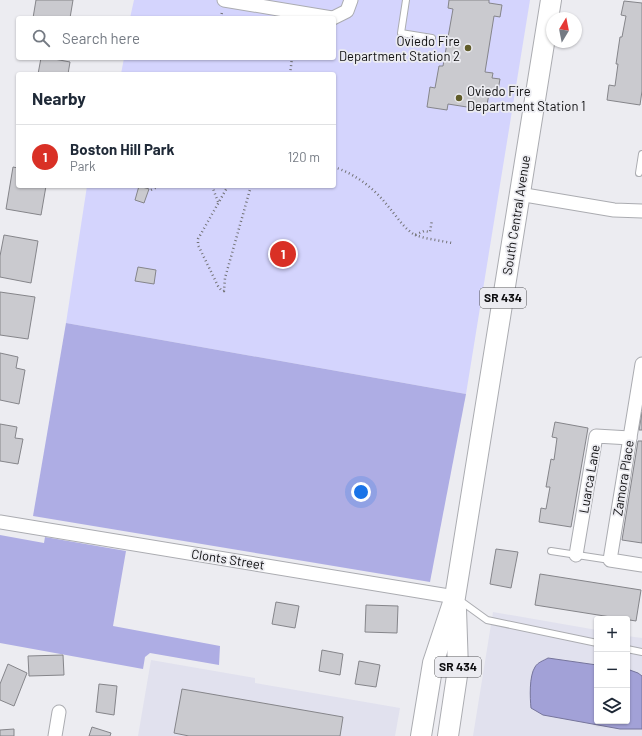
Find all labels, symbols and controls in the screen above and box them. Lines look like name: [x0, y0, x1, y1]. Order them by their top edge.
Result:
north arrow: [546, 12, 582, 48]
search box: [16, 16, 336, 60]
icon: search: [30, 27, 52, 49]
text: Search here: [62, 29, 140, 47]
place label: Oviedo Fire Department Station 2: [339, 33, 460, 64]
marker: Oviedo Fire Department Station 2: [463, 43, 473, 53]
place label: Oviedo Fire Department Station 1: [467, 83, 586, 114]
text: Nearby: [32, 88, 86, 108]
marker: Oviedo Fire Department Station 1: [454, 93, 464, 103]
text: Boston Hill Park: [70, 140, 174, 158]
text: 1: [43, 149, 47, 165]
text: 120 m: [288, 149, 320, 165]
street label: South Central Avenue: [499, 154, 533, 276]
text: Park: [70, 158, 96, 174]
pin: 1: [270, 239, 296, 269]
road number: SR 434: [480, 288, 526, 308]
street label: Zamora Place: [609, 439, 637, 517]
street label: Luarca Lane: [575, 443, 603, 515]
your location: [351, 482, 371, 502]
street label: Clonts Street: [190, 545, 266, 573]
map controls: [594, 616, 630, 724]
button: +: [594, 616, 630, 652]
button: −: [594, 652, 630, 688]
road number: SR 434: [435, 657, 481, 677]
button: layers: [594, 688, 630, 724]

